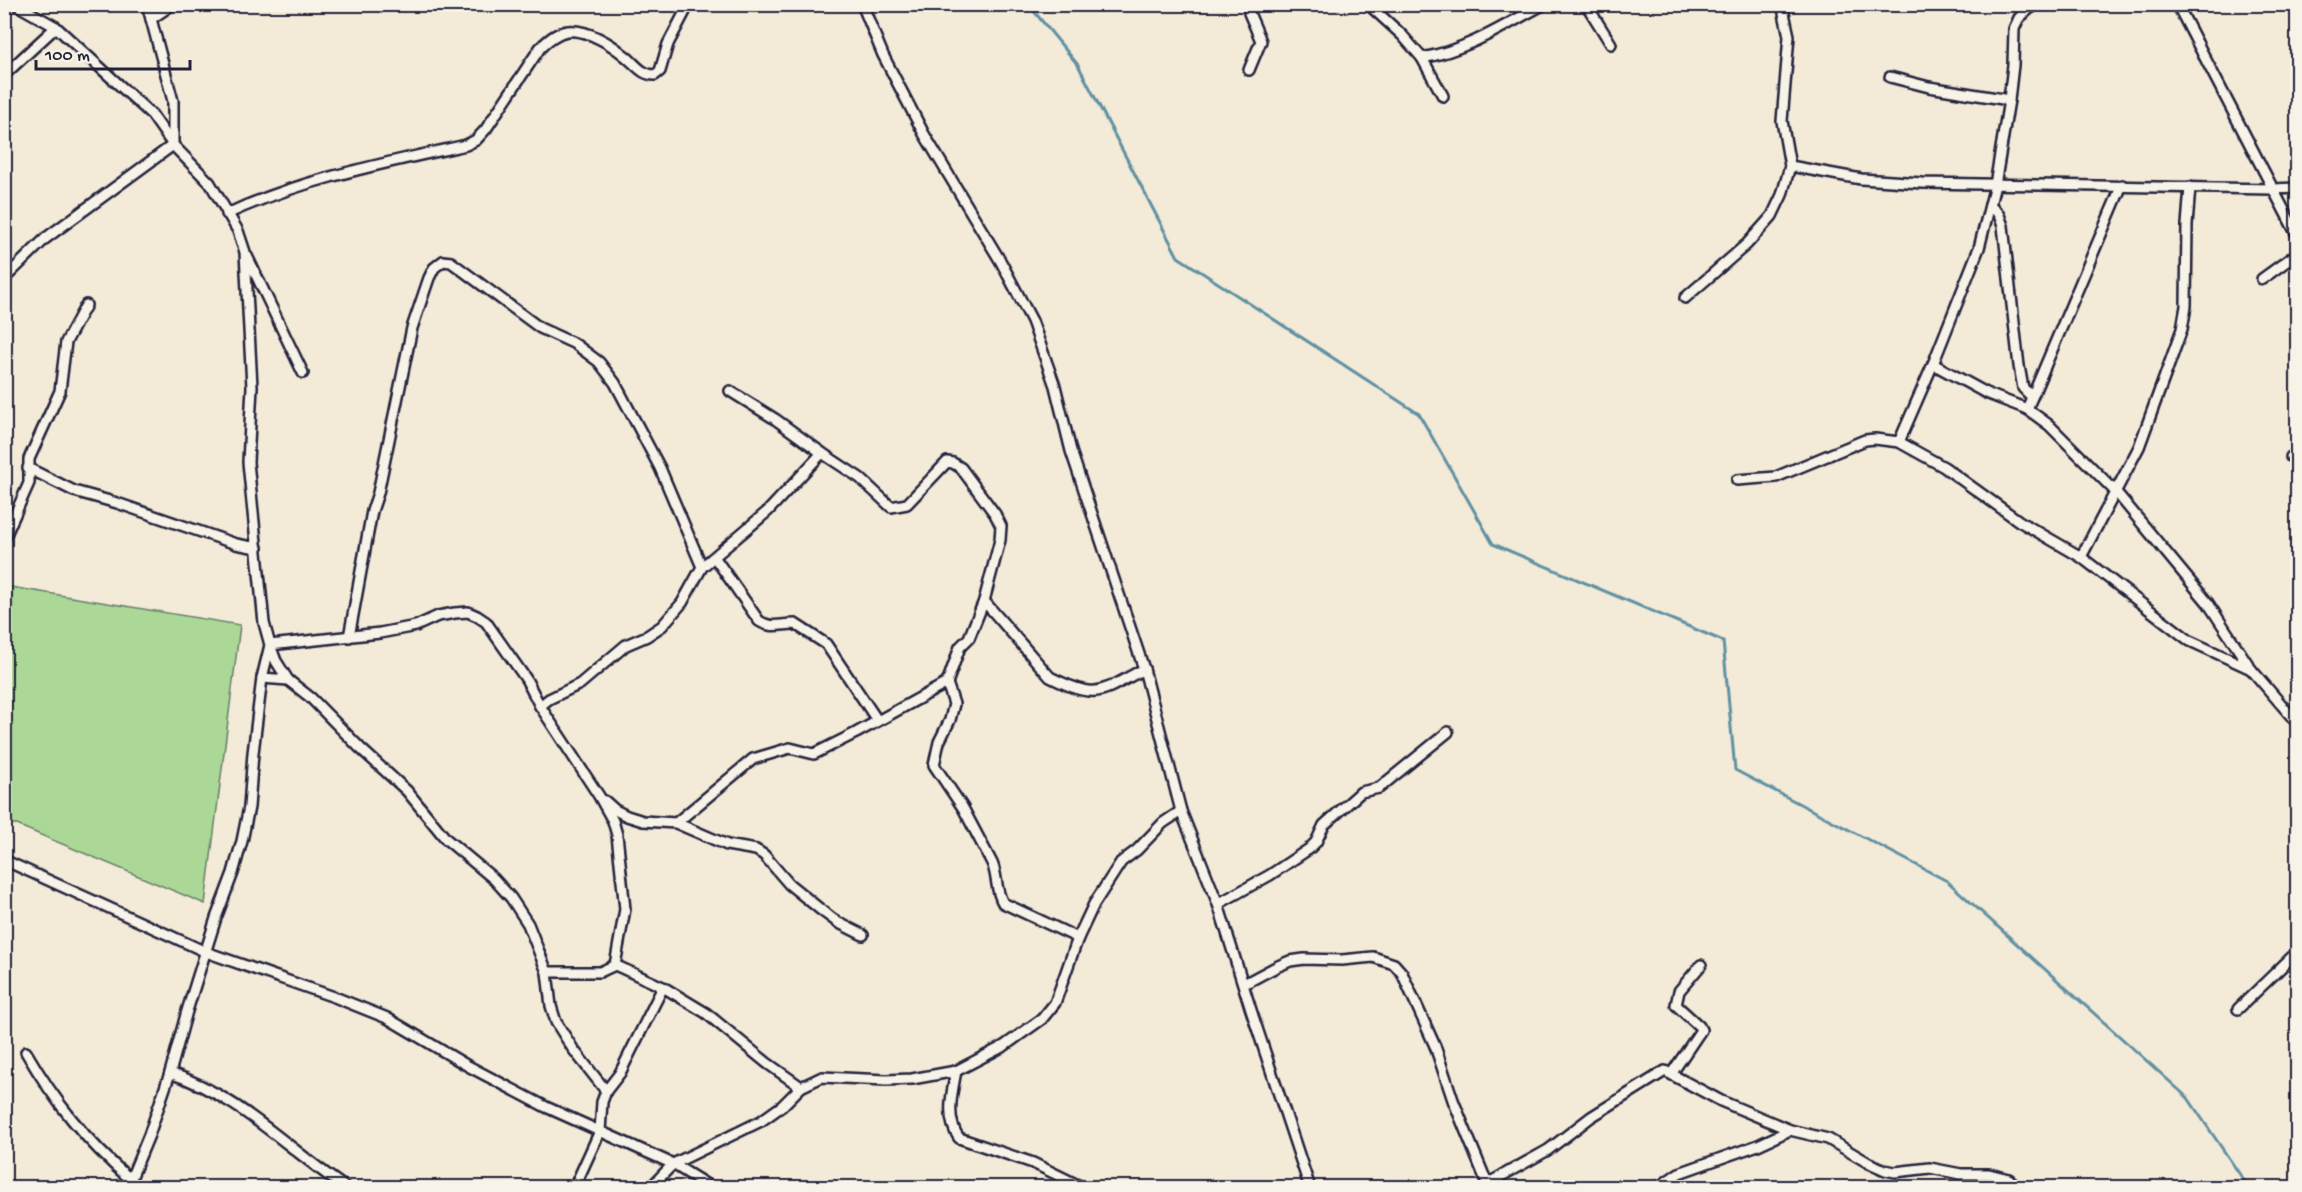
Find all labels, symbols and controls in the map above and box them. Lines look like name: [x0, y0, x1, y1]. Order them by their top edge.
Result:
scale bar: [36, 33, 190, 71]
text: 100 m: [44, 46, 90, 67]

